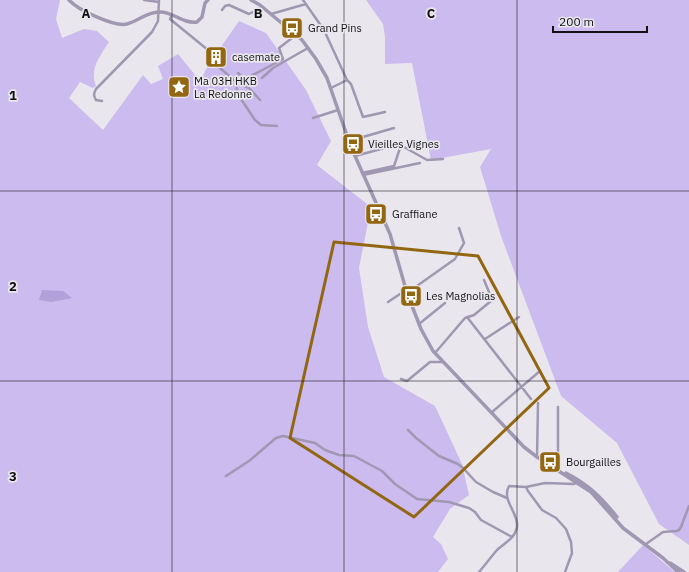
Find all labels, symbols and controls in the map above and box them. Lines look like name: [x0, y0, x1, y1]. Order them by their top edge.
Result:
text: A: [82, 5, 91, 22]
text: B: [254, 5, 263, 22]
text: C: [427, 5, 436, 22]
scale bar: [553, 8, 647, 34]
text: 200 m: [559, 14, 594, 29]
bus stop icon: Grand Pins: [279, 15, 305, 41]
place label: Grand Pins: [308, 21, 362, 35]
building icon: casemate: [203, 44, 229, 70]
place label: casemate: [232, 50, 280, 64]
place icon: Ma 03H HKB La Redonne: [166, 74, 192, 100]
place label: Ma 03H HKB La Redonne: [194, 74, 257, 101]
text: 1: [9, 87, 17, 104]
bus stop icon: Vieilles Vignes: [340, 131, 366, 157]
place label: Vieilles Vignes: [368, 137, 439, 151]
bus stop icon: Graffiane: [363, 201, 389, 227]
place label: Graffiane: [392, 207, 437, 221]
text: 2: [9, 278, 17, 295]
bus stop icon: Les Magnolias: [398, 283, 424, 309]
place label: Les Magnolias: [426, 289, 495, 303]
bus stop icon: Bourgailles: [537, 449, 563, 475]
place label: Bourgailles: [566, 455, 621, 469]
text: 3: [9, 468, 17, 485]

